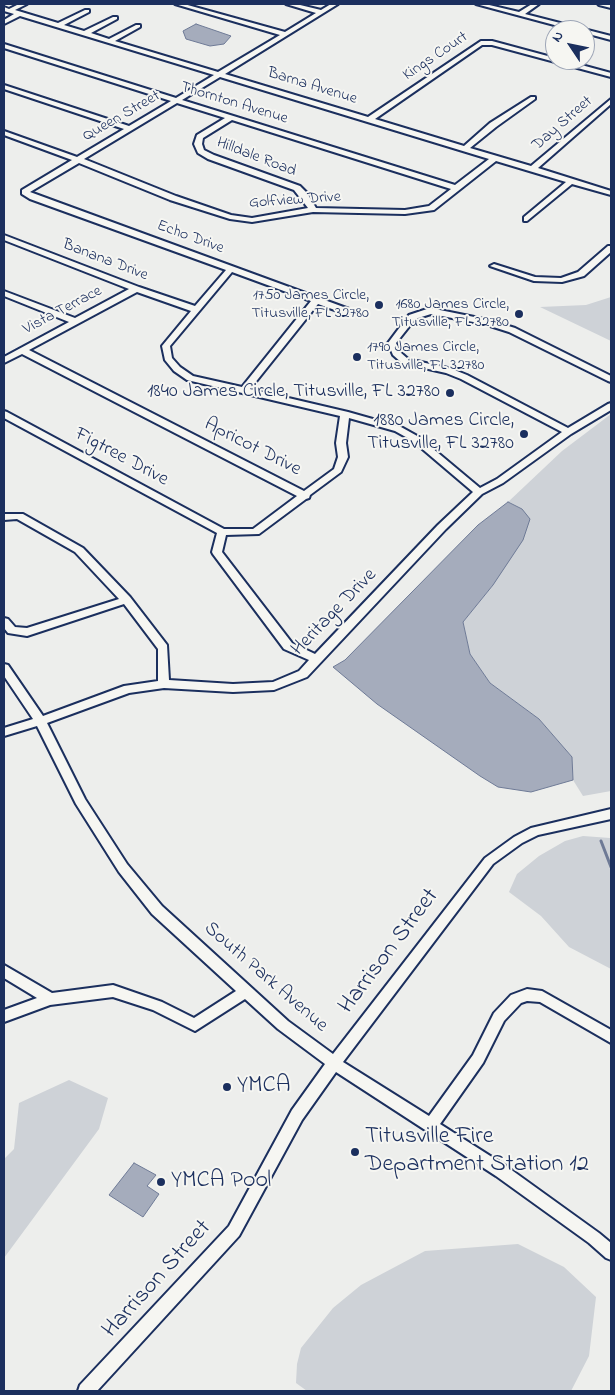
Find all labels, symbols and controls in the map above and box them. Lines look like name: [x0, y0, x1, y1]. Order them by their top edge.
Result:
north arrow: [545, 20, 595, 70]
text: N: [547, 27, 569, 47]
street label: Kings Court: [400, 28, 472, 86]
street label: Barna Avenue: [265, 64, 359, 110]
street label: Thornton Avenue: [178, 79, 290, 129]
street label: Queen Street: [80, 87, 164, 147]
street label: Day Street: [529, 93, 597, 155]
street label: Hilldale Road: [213, 134, 299, 182]
street label: Golfview Drive: [248, 188, 342, 214]
street label: Echo Drive: [154, 217, 226, 259]
street label: Banana Drive: [60, 236, 150, 286]
street label: Vista Terrace: [20, 282, 106, 340]
place label: 1750 James Circle, Titusville, FL 32780: [252, 286, 369, 324]
place label: 1680 James Circle, Titusville, FL 32780: [392, 295, 509, 333]
marker: 1750 James Circle, Titusville, FL 32780: [373, 299, 385, 311]
marker: 1680 James Circle, Titusville, FL 32780: [513, 308, 525, 320]
place label: 1790 James Circle, Titusville, FL 32780: [367, 338, 484, 376]
marker: 1790 James Circle, Titusville, FL 32780: [351, 351, 363, 363]
place label: 1840 James Circle, Titusville, FL 32780: [147, 381, 440, 405]
marker: 1840 James Circle, Titusville, FL 32780: [444, 387, 456, 399]
place label: 1880 James Circle, Titusville, FL 32780: [367, 410, 514, 457]
street label: Apricot Drive: [199, 413, 305, 483]
street label: Figtree Drive: [70, 423, 172, 493]
marker: 1880 James Circle, Titusville, FL 32780: [518, 428, 530, 440]
street label: Heritage Drive: [287, 564, 383, 662]
street label: Harrison Street: [334, 884, 446, 1020]
street label: South Park Avenue: [198, 918, 332, 1038]
place label: YMCA: [237, 1073, 291, 1101]
marker: YMCA: [221, 1081, 233, 1093]
place label: Titusville Fire Department Station 12: [365, 1124, 589, 1180]
marker: Titusville Fire Department Station 12: [349, 1146, 361, 1158]
place label: YMCA Pool: [171, 1168, 271, 1196]
marker: YMCA Pool: [155, 1176, 167, 1188]
street label: Harrison Street: [97, 1215, 219, 1345]

